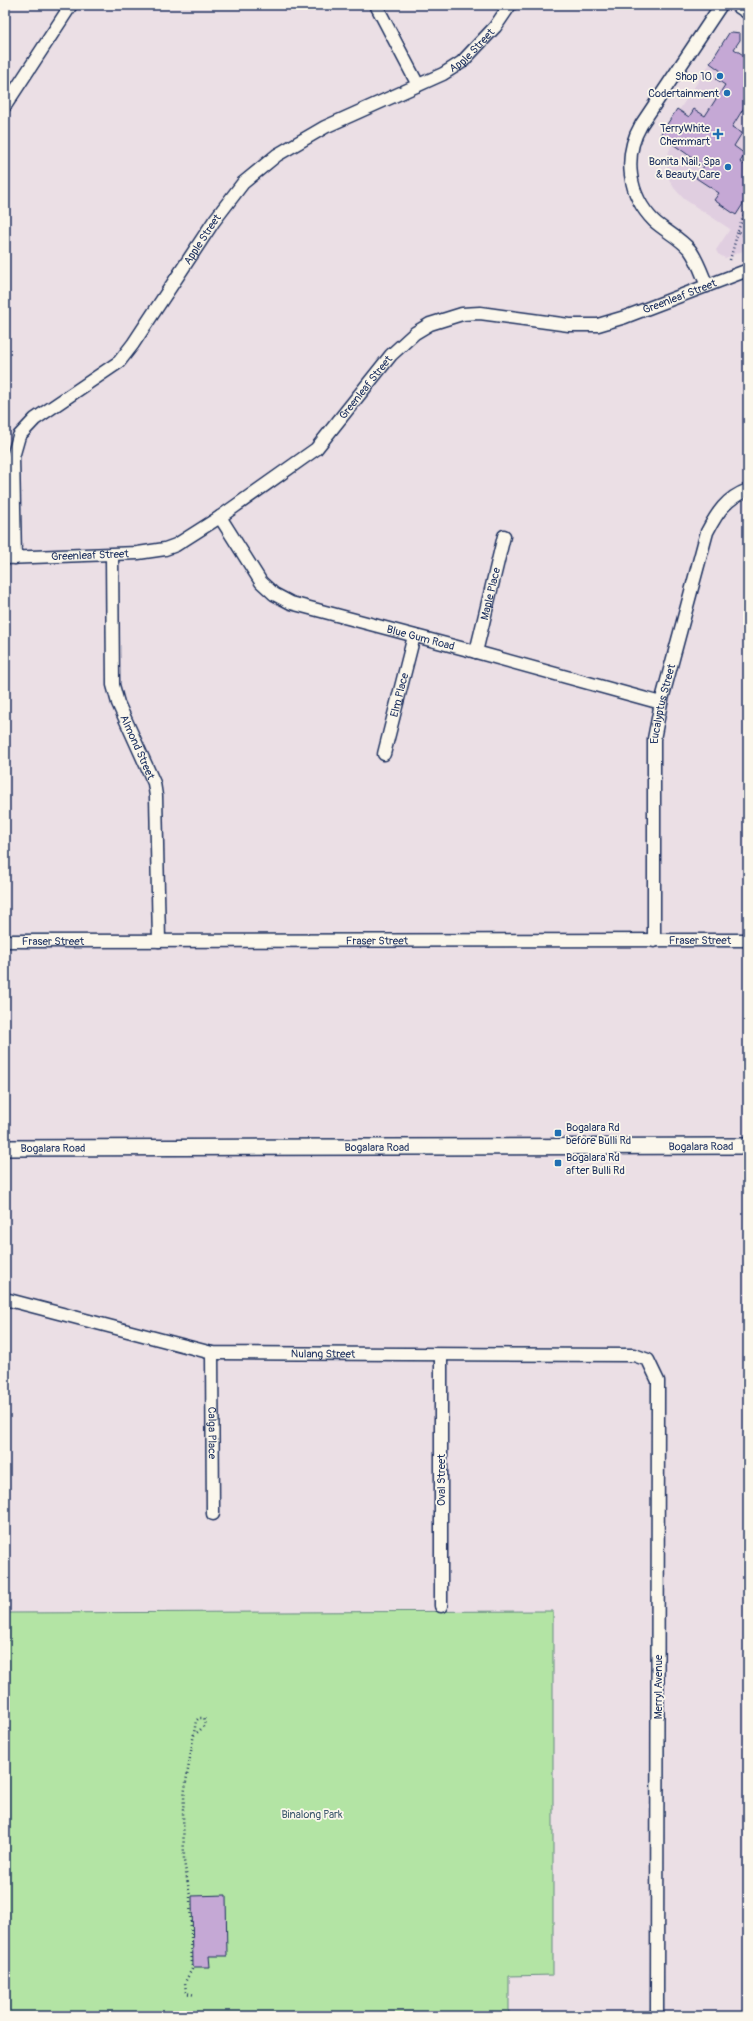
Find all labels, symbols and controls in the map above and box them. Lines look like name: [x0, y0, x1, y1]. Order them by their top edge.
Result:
street label: Apple Street: [447, 26, 498, 75]
place label: Shop 10: [675, 70, 712, 83]
marker: Shop 10: [715, 71, 725, 81]
place label: Codertainment: [648, 87, 720, 100]
marker: Codertainment: [722, 88, 732, 98]
place label: TerryWhite Chemmart: [660, 122, 711, 148]
marker: TerryWhite Chemmart: [713, 129, 723, 139]
place label: Bonita Nail, Spa & Beauty Care: [649, 155, 721, 181]
marker: Bonita Nail, Spa & Beauty Care: [723, 162, 733, 172]
street label: Apple Street: [181, 211, 224, 267]
street label: Greenleaf Street: [641, 276, 719, 317]
street label: Greenleaf Street: [336, 353, 395, 422]
street label: Greenleaf Street: [51, 547, 130, 563]
street label: Maple Place: [478, 566, 503, 621]
street label: Blue Gum Road: [385, 623, 456, 653]
street label: Eucalyptus Street: [648, 662, 678, 744]
street label: Elm Place: [388, 671, 412, 719]
street label: Almond Street: [117, 713, 158, 782]
street label: Fraser Street: [346, 934, 409, 948]
street label: Fraser Street: [669, 934, 732, 947]
street label: Fraser Street: [22, 935, 85, 948]
place label: Bogalara Rd before Bulli Rd: [566, 1121, 631, 1147]
marker: Bogalara Rd before Bulli Rd: [553, 1128, 563, 1138]
street label: Bogalara Road: [669, 1140, 733, 1153]
street label: Bogalara Road: [345, 1141, 409, 1154]
street label: Bogalara Road: [21, 1142, 85, 1155]
place label: Bogalara Rd after Bulli Rd: [566, 1151, 625, 1177]
marker: Bogalara Rd after Bulli Rd: [553, 1158, 563, 1168]
street label: Nulang Street: [291, 1347, 356, 1361]
street label: Calga Place: [205, 1407, 219, 1460]
street label: Oval Street: [435, 1453, 448, 1506]
street label: Merryl Avenue: [652, 1654, 665, 1719]
park label: Binalong Park: [281, 1808, 343, 1821]

